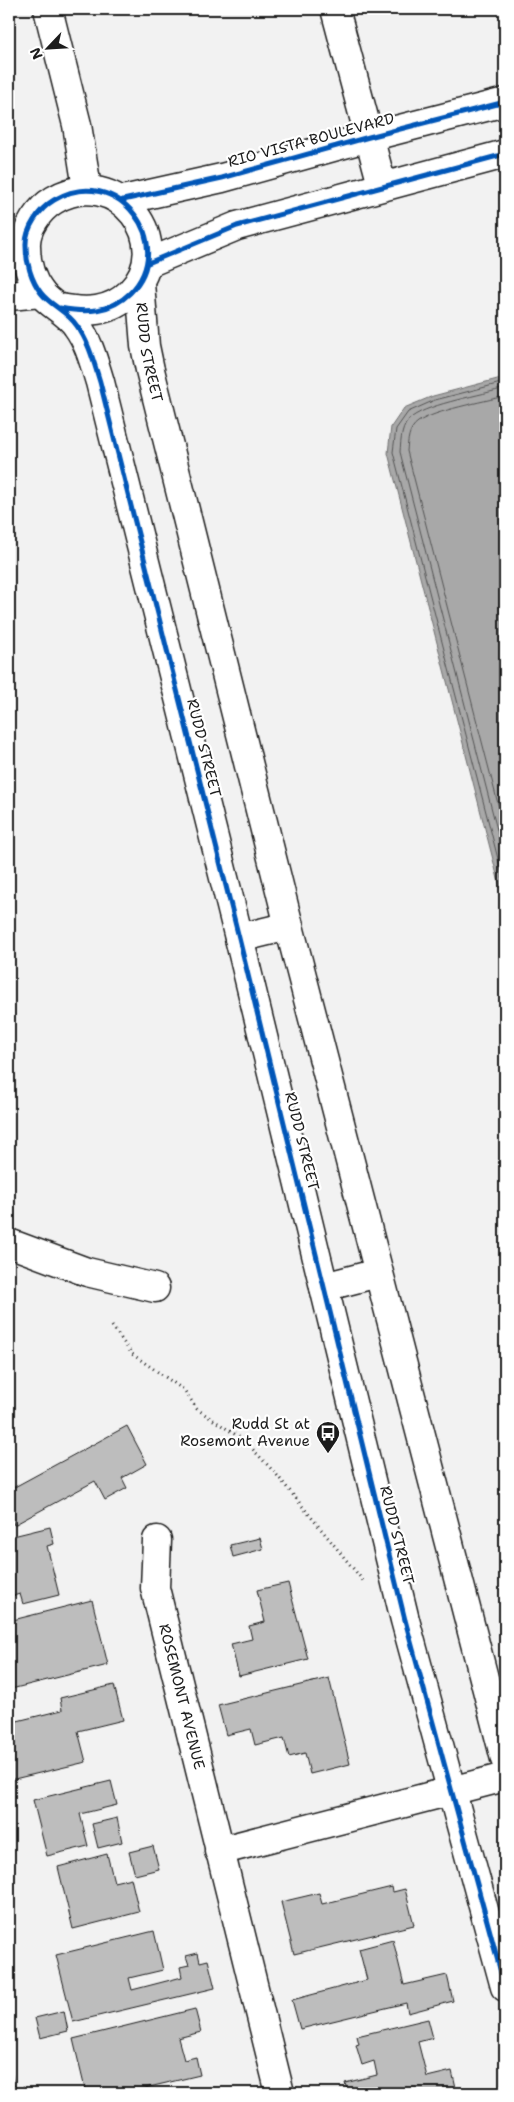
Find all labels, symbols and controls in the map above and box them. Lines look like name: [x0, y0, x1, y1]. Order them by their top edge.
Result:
north arrow: [22, 22, 72, 72]
text: N: [26, 45, 47, 62]
street label: RIO VISTA BOULEVARD: [226, 108, 397, 172]
street label: RUDD STREET: [132, 302, 168, 404]
street label: RUDD STREET: [182, 697, 226, 799]
street label: RUDD STREET: [280, 1090, 324, 1192]
place label: Rudd St at Rosemont Avenue: [180, 1414, 310, 1451]
bus stop icon: Rudd St at Rosemont Avenue: [315, 1420, 341, 1454]
street label: RUDD STREET: [375, 1484, 419, 1586]
street label: ROSEMONT AVENUE: [154, 1622, 210, 1772]

